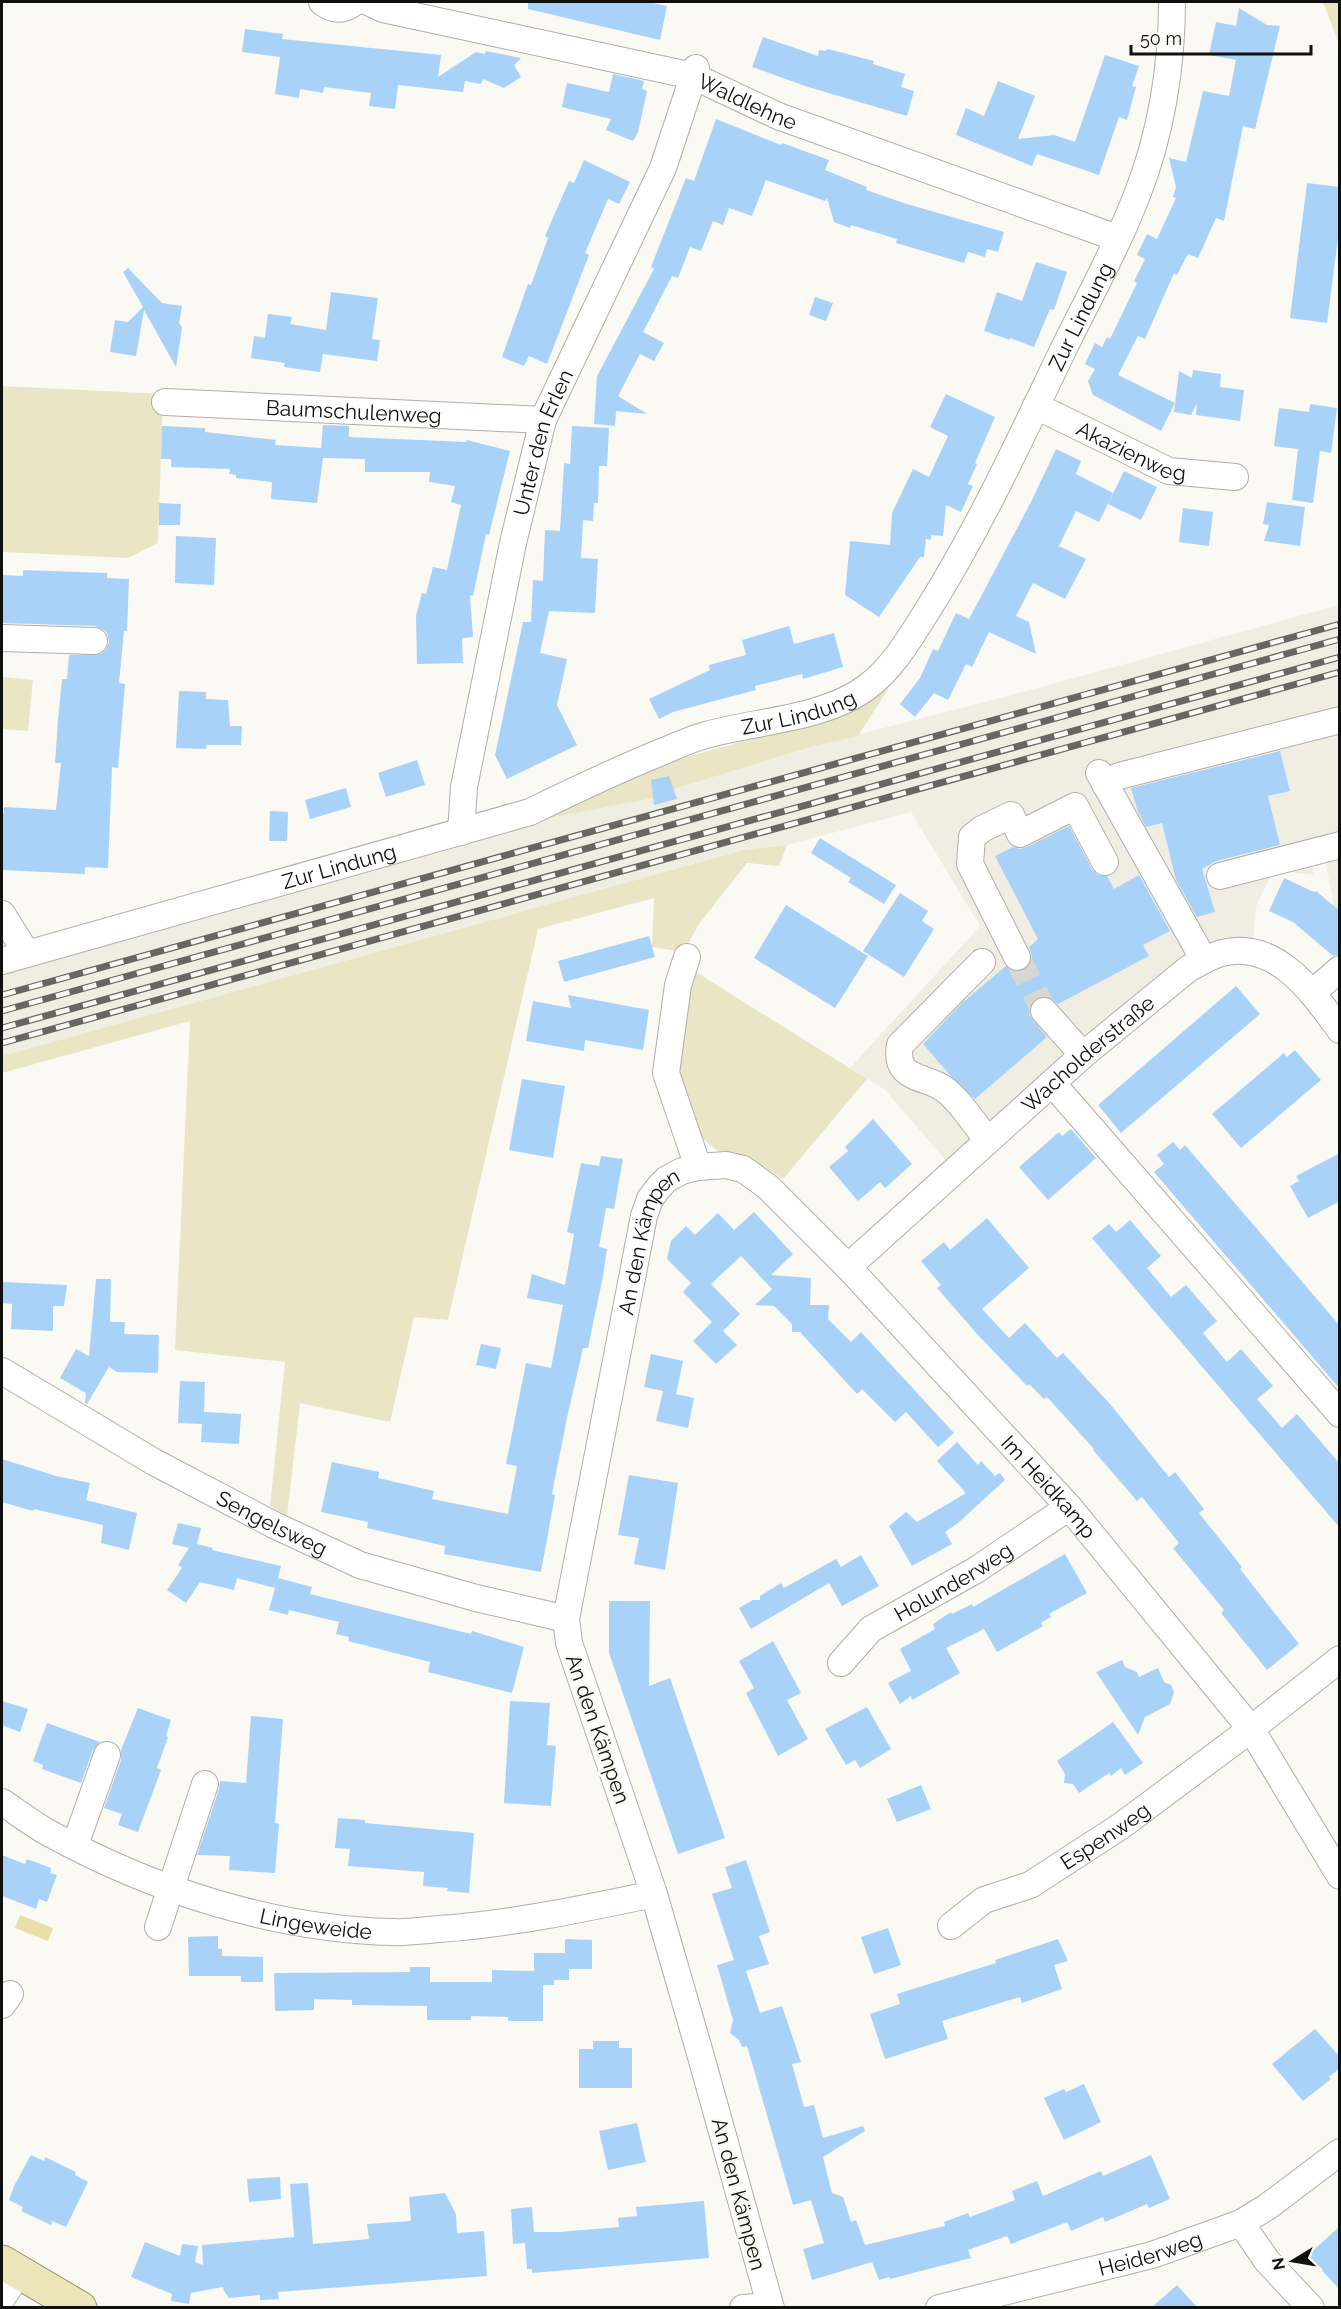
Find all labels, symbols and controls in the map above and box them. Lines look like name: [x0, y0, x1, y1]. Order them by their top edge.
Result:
scale bar: [1131, 18, 1311, 56]
text: 50 m: [1140, 28, 1182, 49]
street label: Waldlehne: [694, 68, 800, 134]
street label: Zur Lindung: [1043, 258, 1118, 374]
street label: Unter den Erlen: [508, 365, 578, 518]
street label: Baumschulenweg: [265, 394, 442, 428]
street label: Akazienweg: [1073, 415, 1187, 485]
street label: Zur Lindung: [739, 684, 860, 739]
street label: Zur Lindung: [279, 838, 399, 894]
street label: Wacholderstraße: [1016, 990, 1159, 1117]
street label: An den Kämpen: [613, 1162, 684, 1317]
street label: Im Heidkamp: [996, 1430, 1102, 1543]
street label: Sengelsweg: [213, 1485, 331, 1561]
street label: Holunderweg: [889, 1537, 1017, 1626]
street label: An den Kämpen: [561, 1651, 635, 1807]
street label: Espenweg: [1055, 1797, 1154, 1875]
street label: Lingeweide: [257, 1903, 373, 1944]
street label: An den Kämpen: [707, 2115, 771, 2273]
street label: Heiderweg: [1096, 2226, 1205, 2280]
north arrow: [1263, 2231, 1323, 2291]
text: N: [1268, 2256, 1289, 2272]

